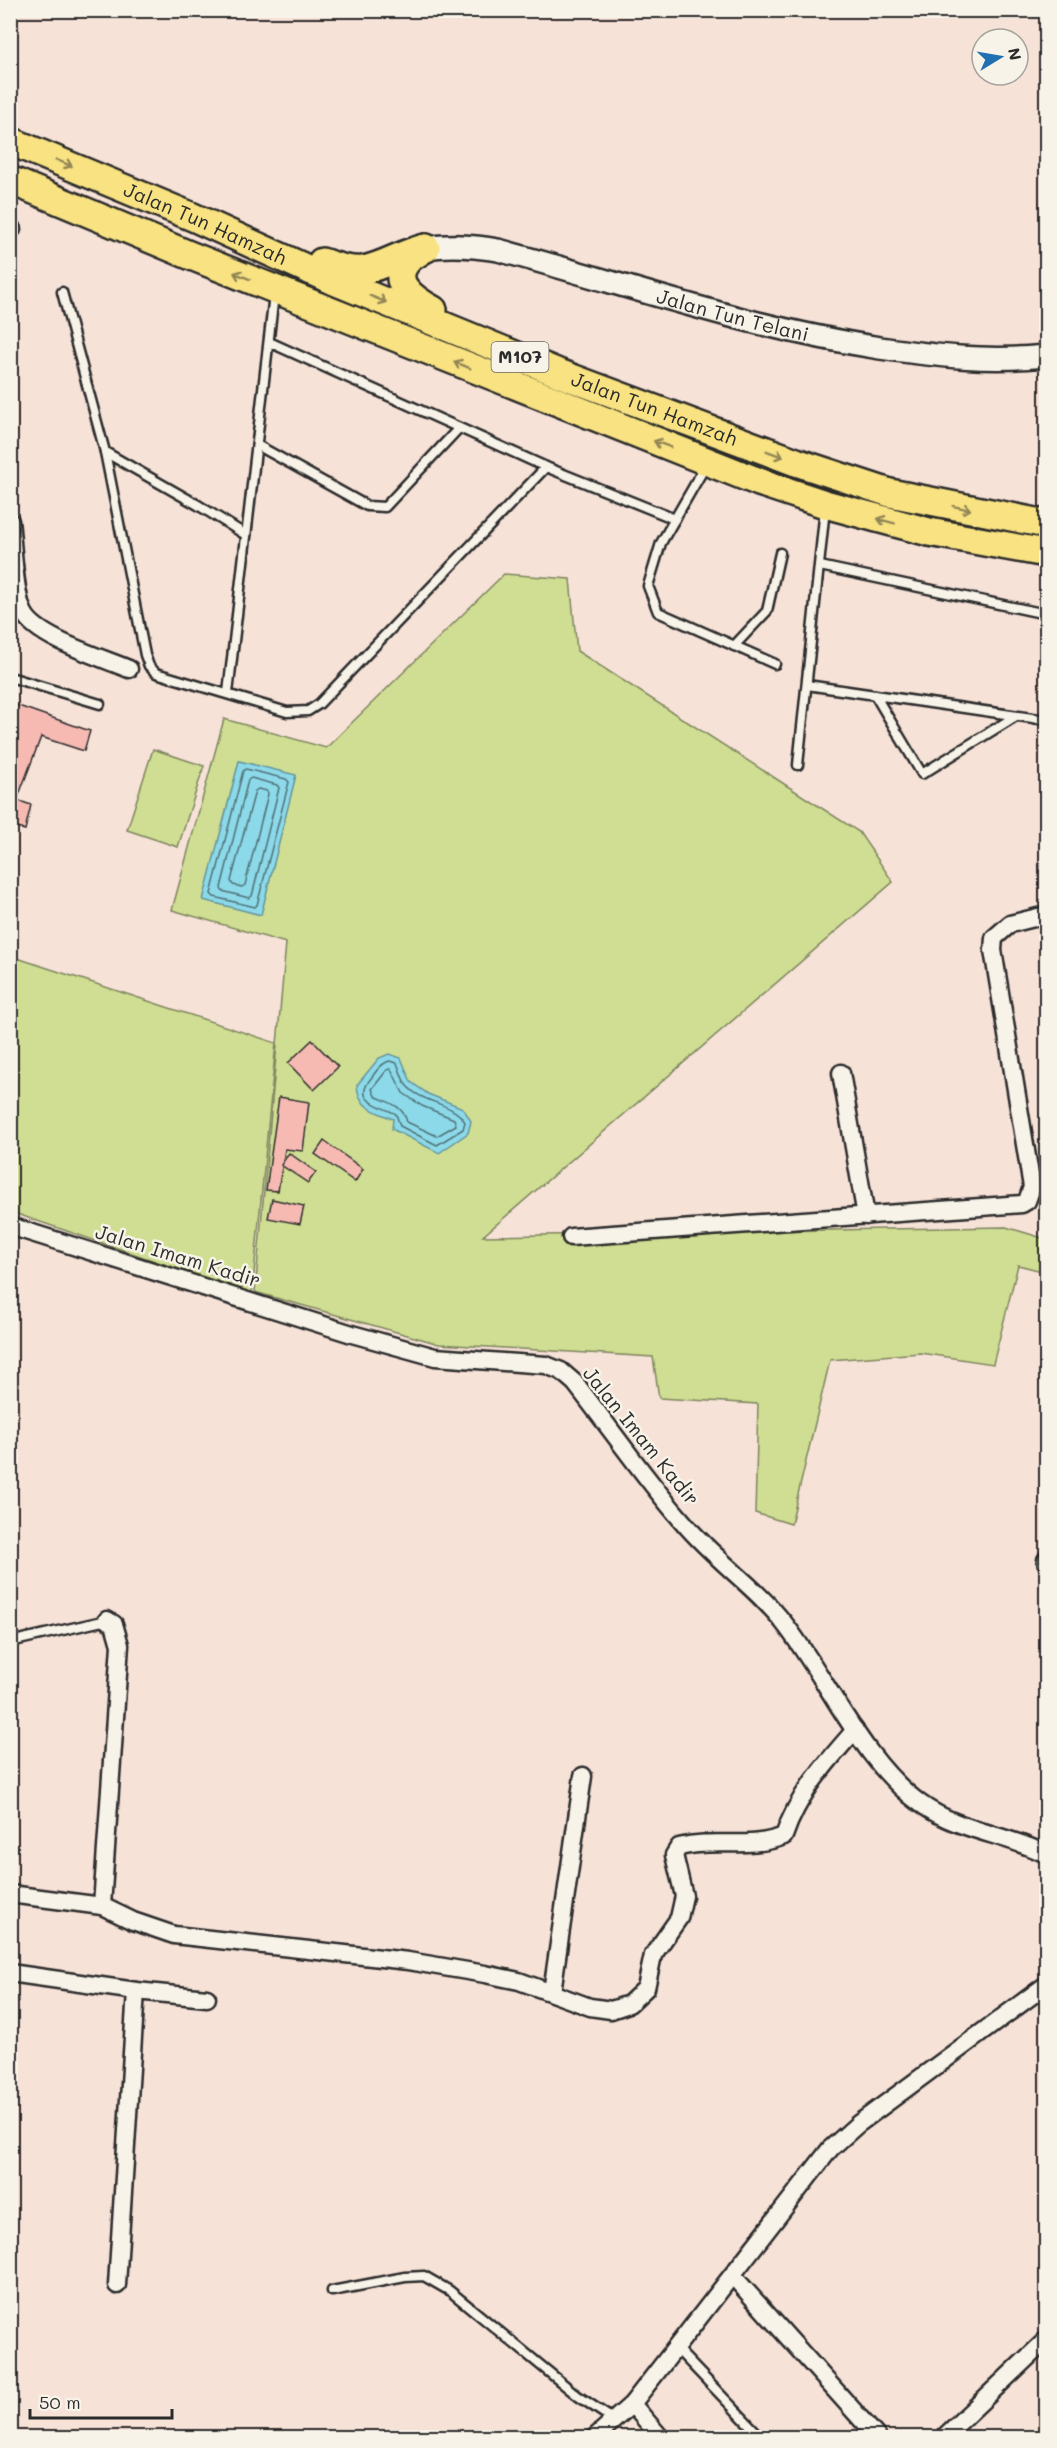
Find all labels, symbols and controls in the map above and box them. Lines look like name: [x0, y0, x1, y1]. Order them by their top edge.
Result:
north arrow: [970, 27, 1030, 87]
text: N: [1004, 46, 1027, 62]
one-way arrow: [55, 158, 73, 169]
street label: Jalan Tun Hamzah: [120, 176, 291, 270]
one-way arrow: [233, 270, 251, 281]
street label: Jalan Tun Telani: [654, 282, 811, 346]
one-way arrow: [369, 294, 387, 305]
road number: M107: [492, 342, 548, 372]
one-way arrow: [453, 359, 471, 370]
street label: Jalan Tun Hamzah: [568, 365, 741, 451]
one-way arrow: [654, 438, 672, 449]
one-way arrow: [765, 450, 784, 461]
one-way arrow: [952, 503, 971, 514]
one-way arrow: [877, 515, 896, 526]
street label: Jalan Imam Kadir: [93, 1218, 264, 1293]
street label: Jalan Imam Kadir: [578, 1361, 706, 1510]
scale bar: [30, 2382, 172, 2420]
text: 50 m: [39, 2390, 81, 2414]

